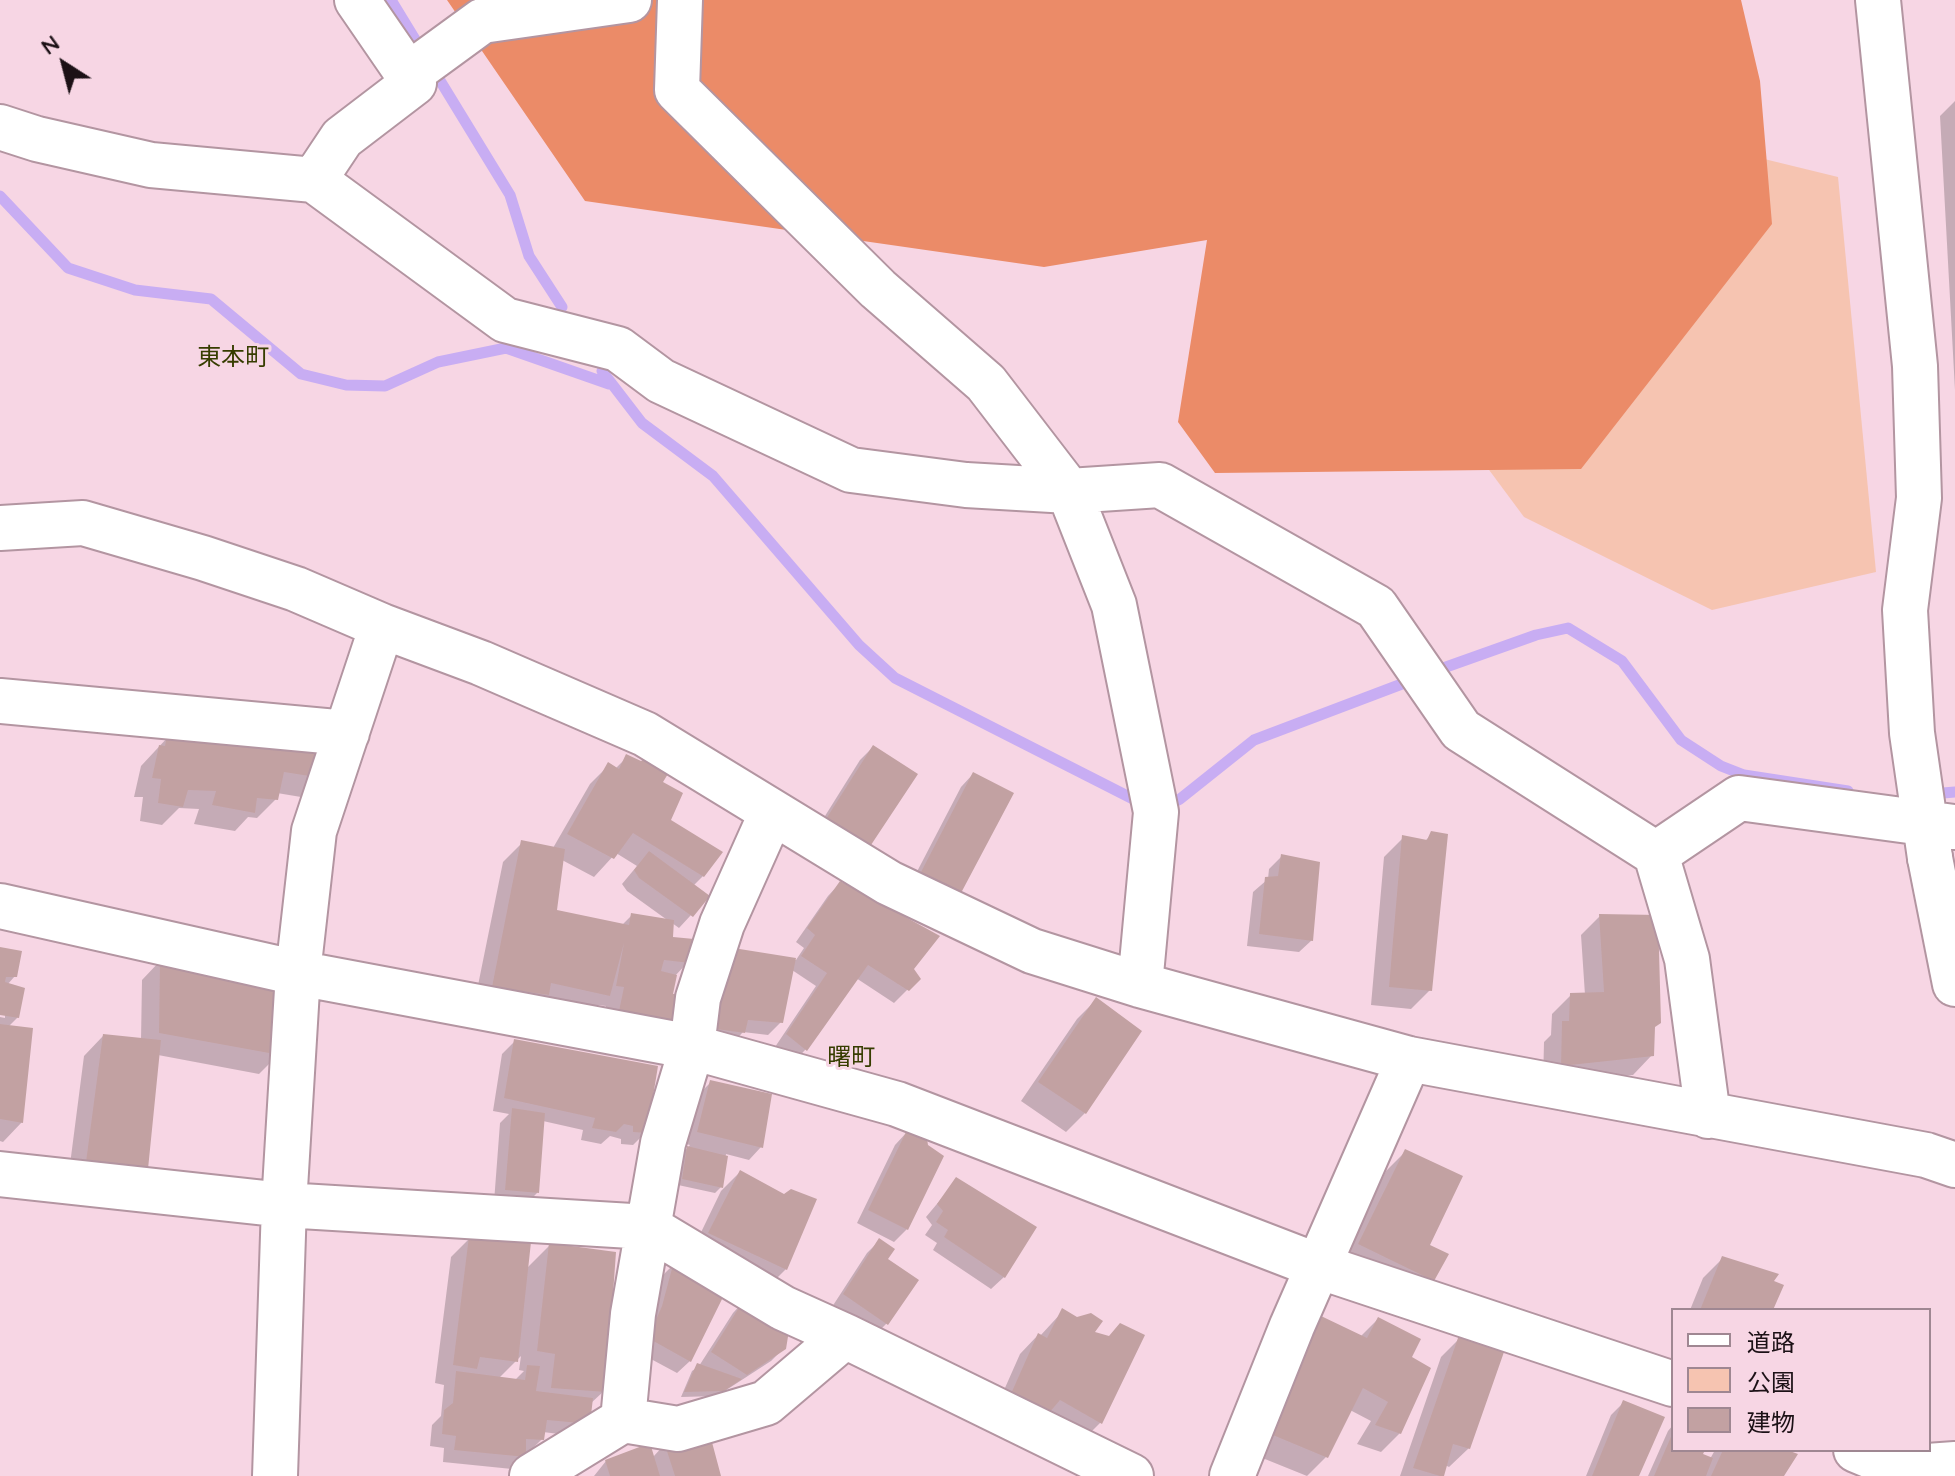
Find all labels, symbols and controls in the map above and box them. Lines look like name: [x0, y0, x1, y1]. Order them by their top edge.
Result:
north arrow: [24, 24, 104, 104]
text: N: [35, 29, 65, 61]
district label: 東本町: [197, 344, 269, 372]
district label: 曙町: [827, 1044, 875, 1072]
legend: [1671, 1308, 1931, 1452]
text: 道路: [1747, 1327, 1795, 1357]
text: 公園: [1747, 1367, 1795, 1397]
text: 建物: [1747, 1407, 1795, 1437]

